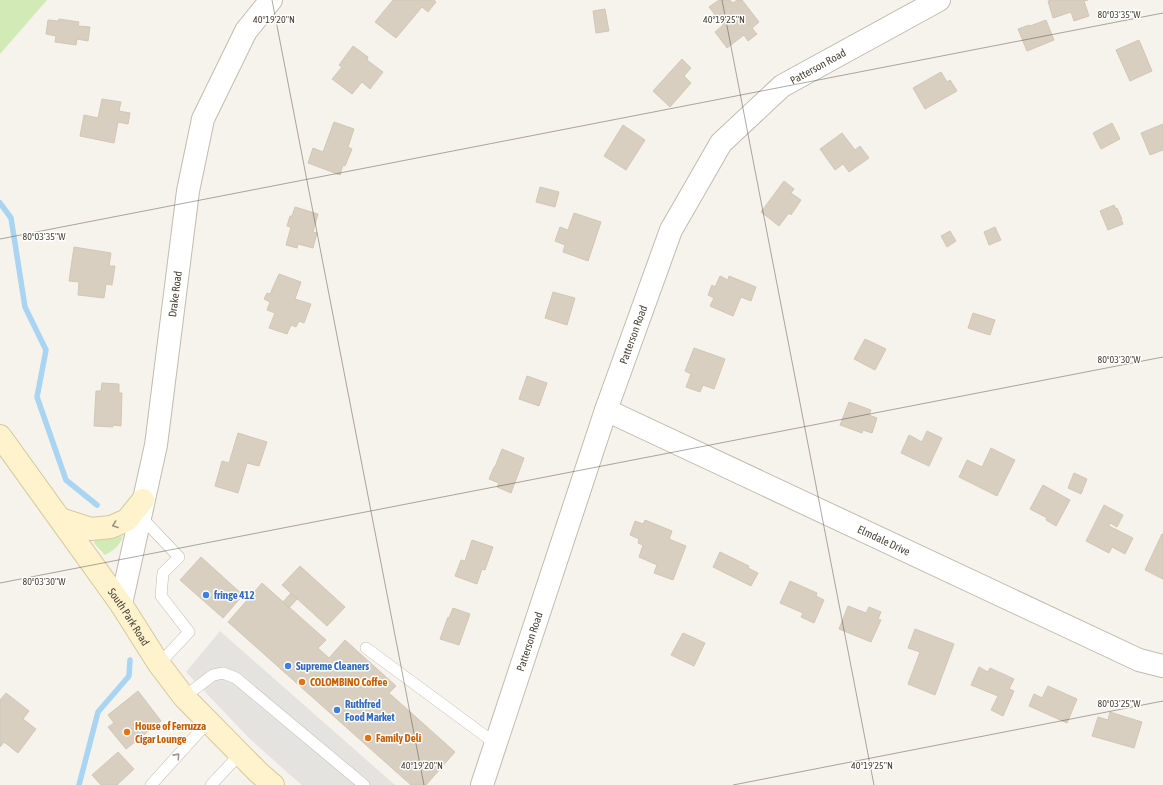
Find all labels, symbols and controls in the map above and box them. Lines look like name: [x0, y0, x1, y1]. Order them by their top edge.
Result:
text: 80°03'35"W: [1097, 9, 1141, 20]
text: 40°19'20"N: [253, 14, 295, 25]
text: 40°19'25"N: [703, 14, 745, 25]
street label: Patterson Road: [788, 46, 848, 86]
text: 80°03'35"W: [22, 231, 66, 242]
street label: Drake Road: [166, 270, 184, 318]
street label: Patterson Road: [617, 304, 649, 366]
text: 80°03'30"W: [1097, 354, 1141, 365]
one-way arrow: [111, 520, 118, 528]
street label: Elmdale Drive: [856, 523, 912, 558]
text: 80°03'30"W: [22, 576, 66, 587]
street label: South Park Road: [106, 586, 152, 648]
place label: fringe 412: [213, 589, 255, 601]
marker: fringe 412: [201, 590, 211, 600]
street label: Patterson Road: [514, 610, 545, 673]
place label: Supreme Cleaners: [296, 660, 369, 672]
marker: Supreme Cleaners: [283, 661, 293, 671]
place label: COLOMBINO Coffee: [310, 676, 387, 688]
marker: COLOMBINO Coffee: [297, 677, 307, 687]
place label: Ruthfred Food Market: [345, 698, 396, 723]
text: 80°03'25"W: [1097, 698, 1141, 709]
marker: Ruthfred Food Market: [332, 705, 342, 715]
place label: House of Ferruzza Cigar Lounge: [135, 720, 206, 745]
marker: House of Ferruzza Cigar Lounge: [122, 727, 132, 737]
place label: Family Deli: [376, 732, 422, 744]
marker: Family Deli: [363, 733, 373, 743]
one-way arrow: [172, 753, 179, 761]
text: 40°19'20"N: [401, 760, 443, 771]
text: 40°19'25"N: [851, 760, 893, 771]

